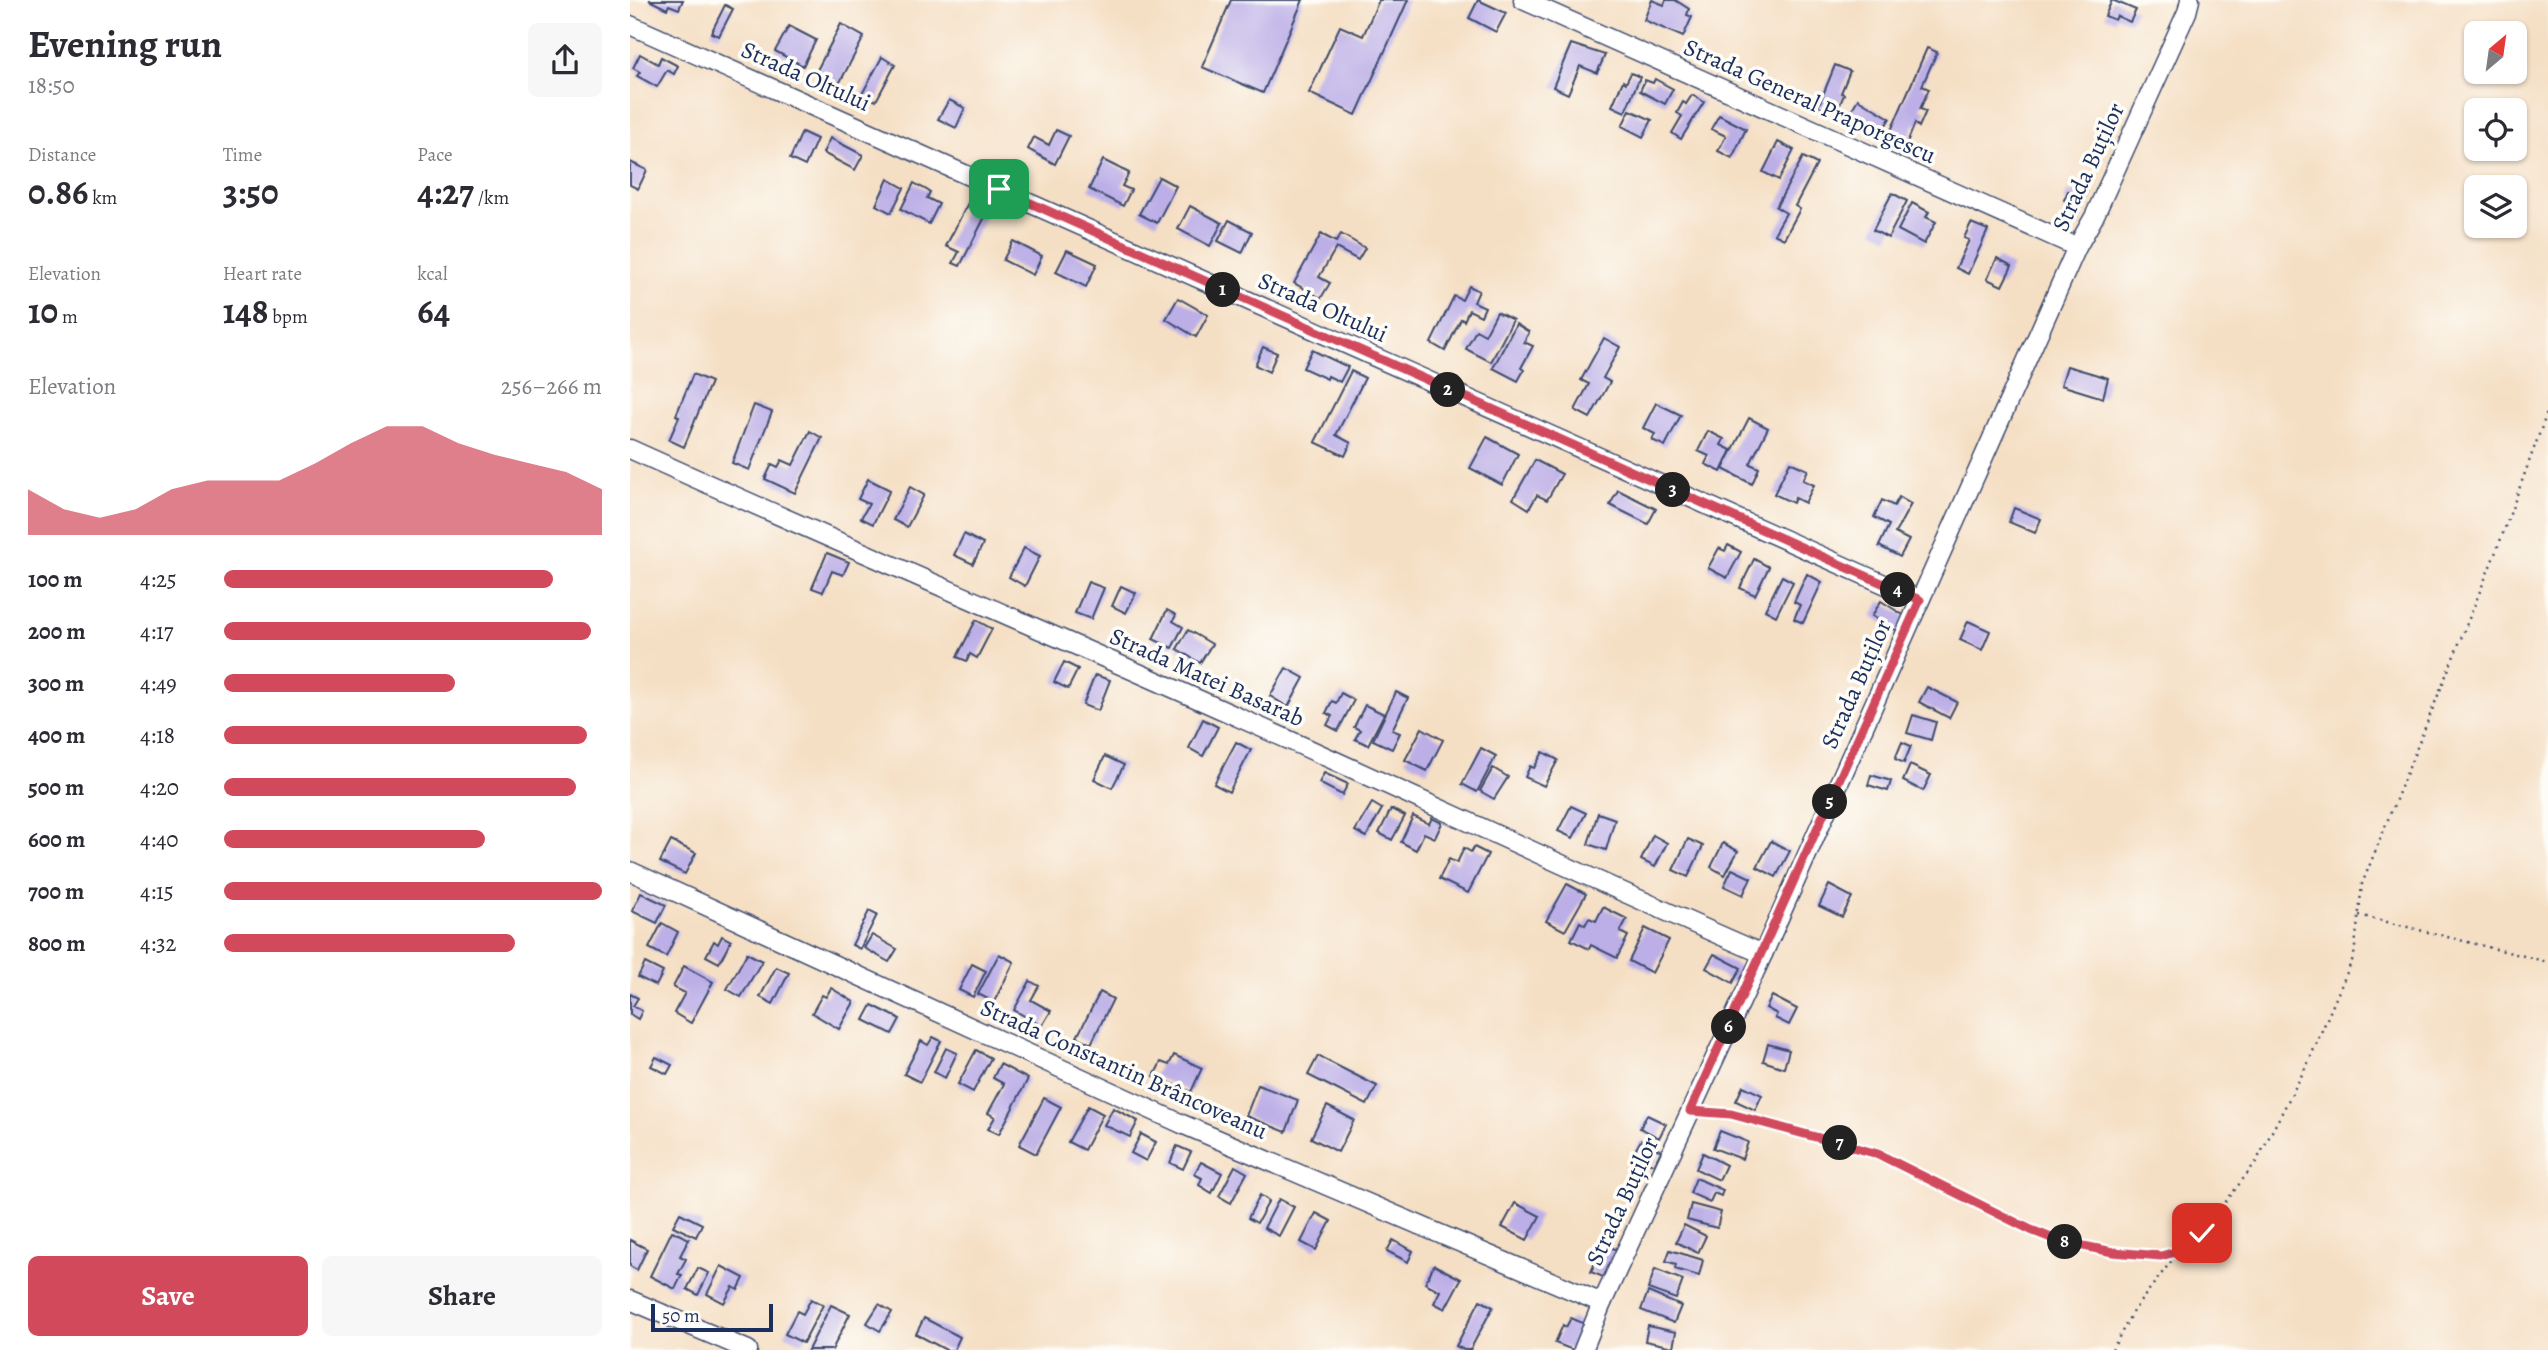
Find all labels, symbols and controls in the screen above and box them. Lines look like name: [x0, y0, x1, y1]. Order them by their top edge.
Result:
text: Evening run: [28, 18, 222, 70]
north arrow: [2464, 21, 2527, 84]
map controls: [2464, 21, 2527, 238]
button: share: [528, 23, 602, 97]
street label: Strada General Praporgescu: [1679, 31, 1941, 171]
street label: Strada Oltului: [736, 33, 876, 119]
text: 18:50: [28, 70, 75, 101]
street label: Strada Buților: [2044, 97, 2132, 237]
button: locate: [2464, 98, 2527, 161]
text: Distance: [28, 142, 96, 168]
text: Time: [223, 142, 262, 168]
text: Pace: [417, 142, 453, 168]
pin: [969, 159, 1029, 219]
text: 0.86: [28, 168, 88, 216]
text: 3:50: [223, 168, 279, 216]
text: 4:27: [417, 168, 474, 216]
icon: arrive: [980, 170, 1018, 208]
button: layers: [2464, 175, 2527, 238]
text: km: [88, 185, 117, 211]
text: /km: [474, 185, 509, 211]
text: Elevation: [28, 261, 101, 287]
text: Heart rate: [223, 261, 302, 287]
text: kcal: [417, 261, 448, 287]
street label: Strada Oltului: [1253, 264, 1393, 350]
pin: 1: [1206, 272, 1240, 308]
text: 1: [1219, 276, 1226, 302]
text: 10: [28, 287, 58, 335]
text: 148: [223, 287, 268, 335]
text: 64: [417, 287, 450, 335]
text: m: [58, 304, 78, 330]
text: bpm: [268, 304, 308, 330]
text: Elevation: [28, 371, 116, 402]
text: 256–266 m: [501, 371, 602, 402]
pin: 2: [1430, 372, 1466, 408]
text: 2: [1443, 376, 1452, 402]
pin: 3: [1656, 472, 1690, 508]
text: 3: [1668, 476, 1677, 502]
text: 100 m: [28, 564, 83, 595]
text: 4:25: [140, 564, 177, 595]
pin: 4: [1880, 572, 1916, 608]
text: 4: [1893, 576, 1902, 602]
street label: Strada Buților: [1813, 614, 1899, 754]
text: 200 m: [28, 616, 86, 647]
text: 4:17: [140, 616, 173, 647]
street label: Strada Matei Basarab: [1105, 620, 1309, 734]
text: 300 m: [28, 668, 84, 699]
text: 4:49: [140, 668, 177, 699]
text: 400 m: [28, 720, 85, 751]
text: 4:18: [140, 720, 175, 751]
text: 500 m: [28, 772, 84, 803]
text: 4:20: [140, 772, 179, 803]
pin: 5: [1812, 784, 1848, 820]
text: 5: [1825, 788, 1834, 814]
text: 600 m: [28, 824, 85, 855]
text: 4:40: [140, 824, 179, 855]
text: 700 m: [28, 876, 84, 907]
text: 4:15: [140, 876, 174, 907]
text: 800 m: [28, 928, 85, 959]
text: 4:32: [140, 928, 176, 959]
street label: Strada Constantin Brâncoveanu: [975, 991, 1273, 1147]
pin: 6: [1712, 1010, 1746, 1044]
text: 6: [1724, 1013, 1733, 1039]
pin: 7: [1822, 1126, 1858, 1160]
text: 7: [1835, 1129, 1844, 1155]
street label: Strada Buților: [1578, 1131, 1666, 1271]
pin: [2172, 1203, 2232, 1263]
icon: check: [2183, 1214, 2221, 1252]
pin: 8: [2048, 1224, 2082, 1260]
text: 8: [2060, 1228, 2069, 1254]
button: Save: [28, 1256, 308, 1336]
button: Share: [322, 1256, 602, 1336]
scale bar: [651, 1301, 774, 1333]
text: 50 m: [662, 1303, 700, 1329]

